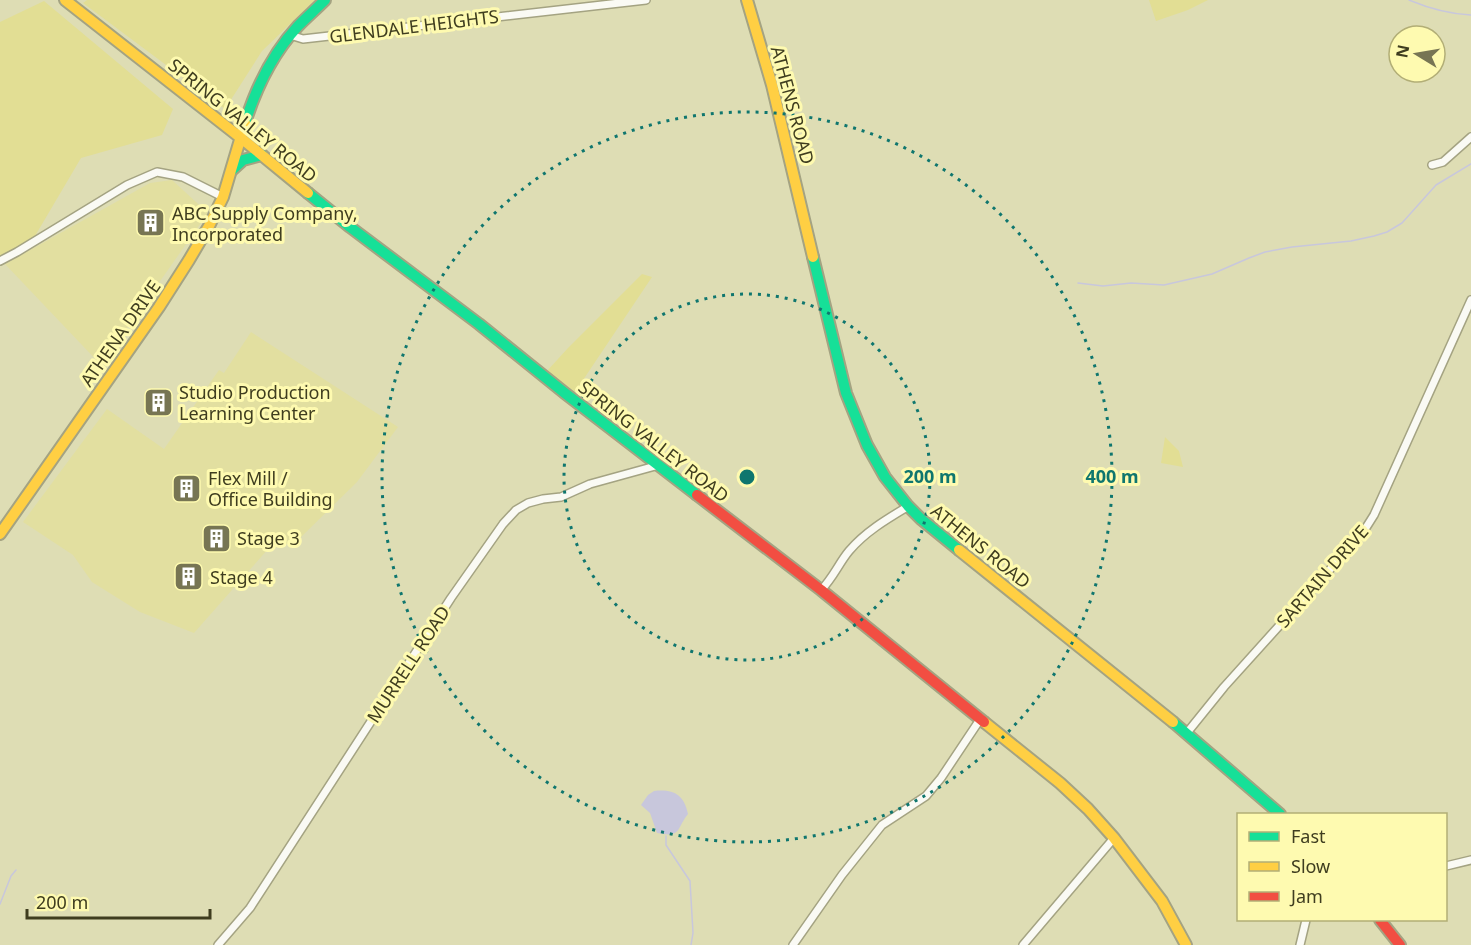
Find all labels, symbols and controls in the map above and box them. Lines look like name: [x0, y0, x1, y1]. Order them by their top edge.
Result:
street label: GLENDALE HEIGHTS: [328, 4, 500, 48]
north arrow: [1387, 24, 1447, 84]
street label: ATHENS ROAD: [766, 43, 820, 167]
text: N: [1390, 43, 1414, 60]
street label: SPRING VALLEY ROAD: [164, 53, 322, 187]
place label: ABC Supply Company, Incorporated: [172, 201, 358, 246]
building icon: ABC Supply Company, Incorporated: [135, 207, 167, 239]
street label: ATHENA DRIVE: [74, 275, 166, 391]
street label: SPRING VALLEY ROAD: [574, 375, 734, 507]
place label: Studio Production Learning Center: [179, 380, 331, 425]
building icon: Studio Production Learning Center: [142, 386, 174, 418]
text: 200 m: [903, 464, 957, 488]
text: 400 m: [1085, 464, 1139, 488]
place label: Flex Mill / Office Building: [208, 466, 333, 511]
centre of rings: [737, 467, 757, 487]
building icon: Flex Mill / Office Building: [171, 472, 203, 504]
street label: ATHENS ROAD: [926, 498, 1036, 594]
street label: SARTAIN DRIVE: [1271, 520, 1373, 632]
building icon: Stage 3: [200, 522, 232, 554]
place label: Stage 3: [237, 526, 300, 550]
building icon: Stage 4: [173, 561, 205, 593]
place label: Stage 4: [210, 565, 273, 589]
street label: MURRELL ROAD: [361, 601, 455, 727]
legend: [1237, 813, 1447, 921]
text: Fast: [1291, 824, 1326, 848]
text: Slow: [1291, 854, 1330, 878]
scale bar: [27, 882, 210, 920]
text: Jam: [1289, 884, 1323, 908]
text: 200 m: [36, 890, 88, 914]

